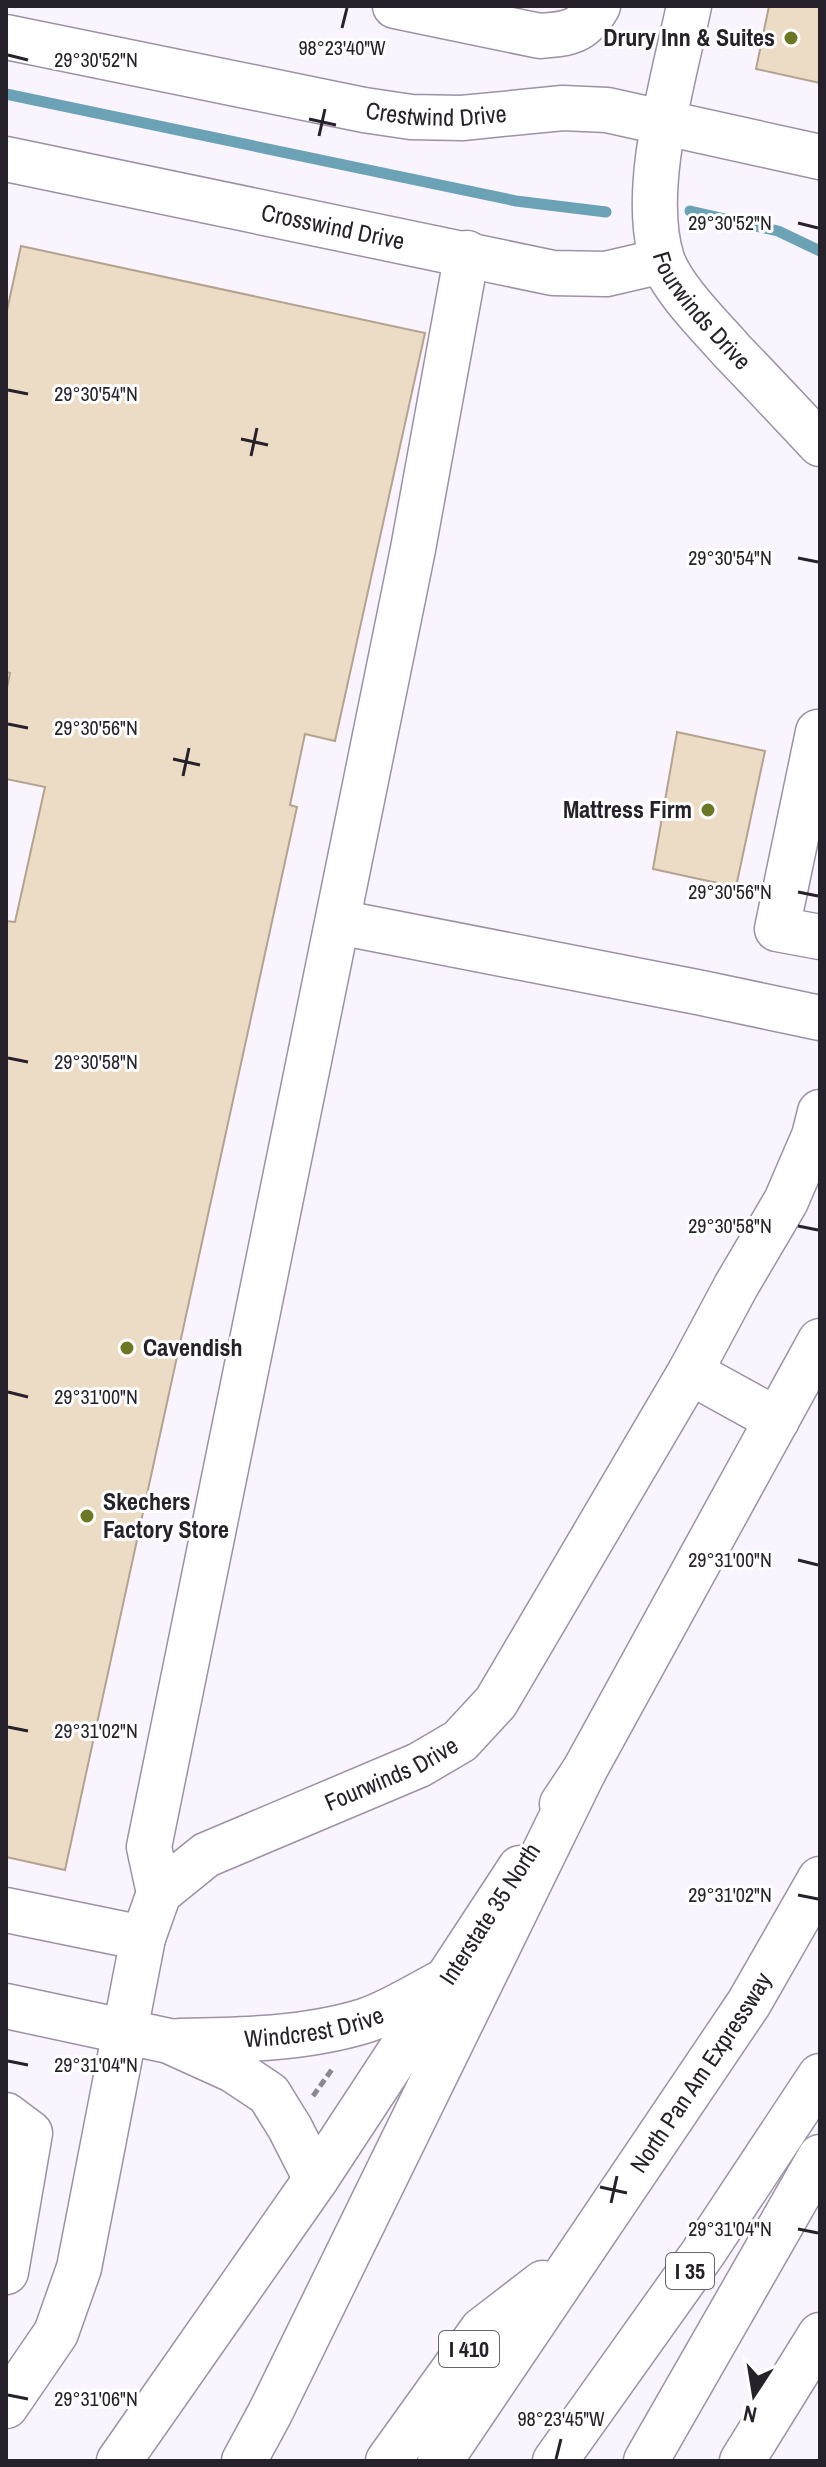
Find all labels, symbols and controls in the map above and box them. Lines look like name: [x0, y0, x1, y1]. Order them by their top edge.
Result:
place label: Drury Inn & Suites: [603, 21, 775, 53]
marker: Drury Inn & Suites: [782, 29, 800, 47]
text: 98°23'40"W: [298, 34, 386, 61]
text: 29°30'52"N: [54, 46, 138, 73]
street label: Crestwind Drive: [364, 93, 508, 133]
street label: Crosswind Drive: [259, 196, 408, 257]
text: 29°30'52"N: [688, 209, 772, 236]
street label: Fourwinds Drive: [646, 248, 759, 376]
text: 29°30'54"N: [54, 380, 138, 407]
text: 29°30'54"N: [688, 544, 772, 571]
text: 29°30'56"N: [54, 714, 138, 741]
place label: Mattress Firm: [563, 793, 692, 825]
marker: Mattress Firm: [699, 801, 717, 819]
text: 29°30'56"N: [688, 878, 772, 905]
text: 29°30'58"N: [54, 1048, 138, 1075]
text: 29°30'58"N: [688, 1212, 772, 1239]
place label: Cavendish: [143, 1331, 243, 1363]
marker: Cavendish: [118, 1339, 136, 1357]
text: 29°31'00"N: [54, 1383, 138, 1410]
place label: Skechers Factory Store: [103, 1485, 229, 1545]
marker: Skechers Factory Store: [78, 1507, 96, 1525]
text: 29°31'00"N: [688, 1546, 772, 1573]
text: 29°31'02"N: [54, 1717, 138, 1744]
street label: Fourwinds Drive: [320, 1729, 463, 1818]
street label: Interstate 35 North: [431, 1836, 547, 1991]
text: 29°31'02"N: [688, 1881, 772, 1908]
street label: North Pan Am Expressway: [622, 1966, 778, 2179]
street label: Windcrest Drive: [243, 1998, 388, 2054]
text: 29°31'04"N: [54, 2051, 138, 2078]
text: 29°31'04"N: [688, 2215, 772, 2242]
road number: I 35: [666, 2253, 714, 2289]
road number: I 410: [439, 2331, 499, 2367]
north arrow: [714, 2355, 794, 2435]
text: 29°31'06"N: [54, 2385, 138, 2412]
text: N: [740, 2399, 759, 2431]
text: 98°23'45"W: [517, 2405, 605, 2432]

